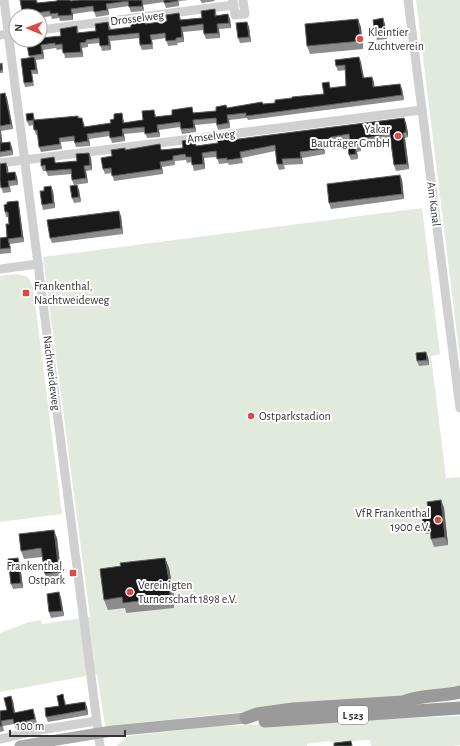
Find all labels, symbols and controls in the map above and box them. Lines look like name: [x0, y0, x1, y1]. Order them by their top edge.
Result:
north arrow: [8, 8, 48, 48]
street label: Drosselweg: [109, 9, 165, 27]
text: N: [13, 24, 24, 32]
place label: Kleintier Zuchtverein: [368, 26, 424, 52]
marker: Kleintier Zuchtverein: [355, 34, 365, 44]
place label: Yakar Bauträger GmbH: [311, 123, 390, 149]
street label: Amselweg: [186, 127, 236, 145]
marker: Yakar Bauträger GmbH: [393, 131, 403, 141]
street label: Am Kanal: [425, 181, 443, 227]
place label: Frankenthal, Nachtweideweg: [34, 280, 110, 306]
marker: Frankenthal, Nachtweideweg: [21, 288, 31, 298]
street label: Nachtweideweg: [41, 335, 63, 411]
place label: Ostparkstadion: [259, 410, 331, 422]
marker: Ostparkstadion: [246, 411, 256, 421]
place label: VfR Frankenthal 1900 e.V.: [355, 507, 430, 533]
marker: VfR Frankenthal 1900 e.V.: [433, 515, 443, 525]
place label: Frankenthal, Ostpark: [7, 560, 66, 586]
marker: Frankenthal, Ostpark: [68, 568, 78, 578]
place label: Vereinigten Turnerschaft 1898 e.V.: [138, 579, 237, 605]
marker: Vereinigten Turnerschaft 1898 e.V.: [125, 587, 135, 597]
road number: L 523: [338, 706, 368, 724]
scale bar: [10, 712, 125, 738]
text: 100 m: [16, 720, 44, 732]

